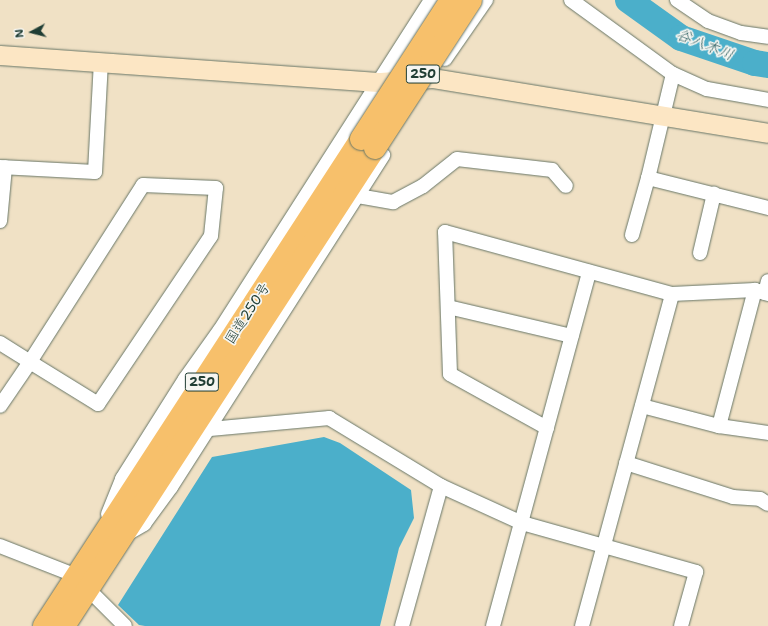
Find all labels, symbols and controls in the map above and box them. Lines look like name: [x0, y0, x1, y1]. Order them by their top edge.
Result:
north arrow: [12, 12, 52, 52]
water label: 谷八木川: [674, 25, 736, 65]
text: N: [12, 28, 28, 39]
road number: 250: [405, 63, 441, 85]
street label: 国道250号: [221, 279, 273, 347]
road number: 250: [184, 371, 220, 393]

